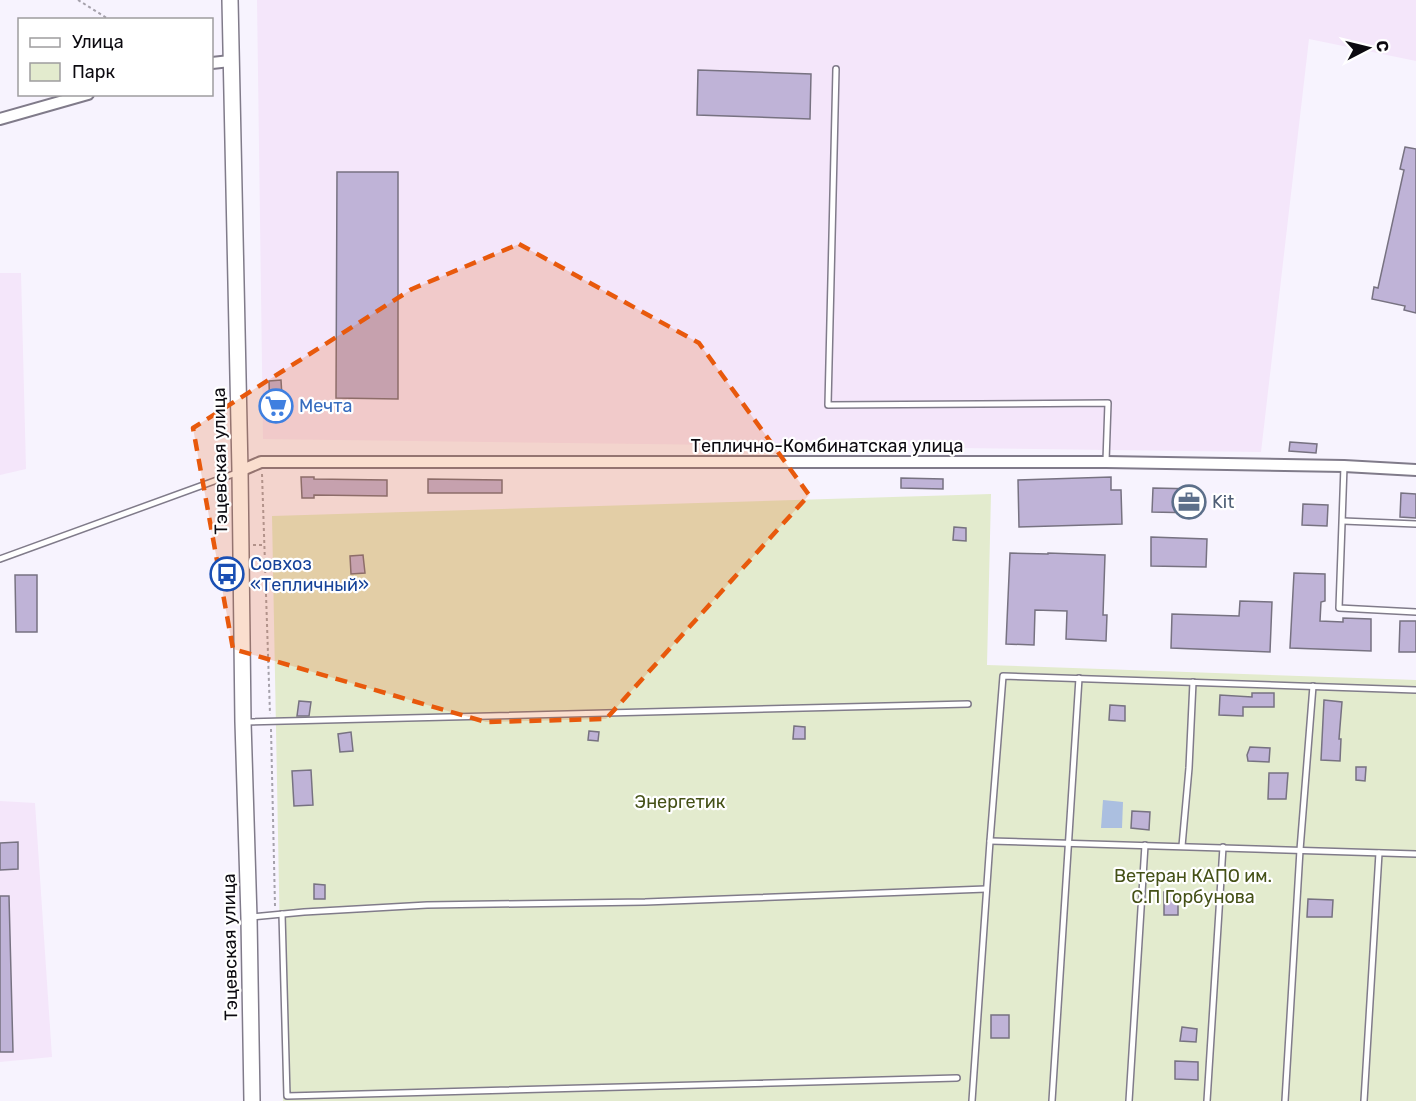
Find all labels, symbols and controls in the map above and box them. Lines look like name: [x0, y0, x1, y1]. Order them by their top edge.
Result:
legend: [18, 18, 213, 96]
north arrow: [1338, 18, 1398, 78]
text: Улица: [72, 31, 124, 53]
text: С: [1372, 39, 1393, 53]
text: Парк: [72, 61, 116, 83]
street label: Тэцевская улица: [208, 387, 232, 535]
supermarket icon: Мечта: [258, 388, 294, 424]
place label: Мечта: [299, 395, 352, 417]
street label: Теплично-Комбинатская улица: [691, 435, 963, 457]
office icon: Kit: [1171, 484, 1207, 520]
place label: Kit: [1212, 491, 1234, 513]
place label: Совхоз «Тепличный»: [250, 553, 369, 596]
bus stop icon: Совхоз «Тепличный»: [209, 556, 245, 592]
park label: Энергетик: [635, 791, 726, 813]
park label: Ветеран КАПО им. С.П Горбунова: [1114, 865, 1272, 908]
street label: Тэцевская улица: [218, 873, 242, 1021]

